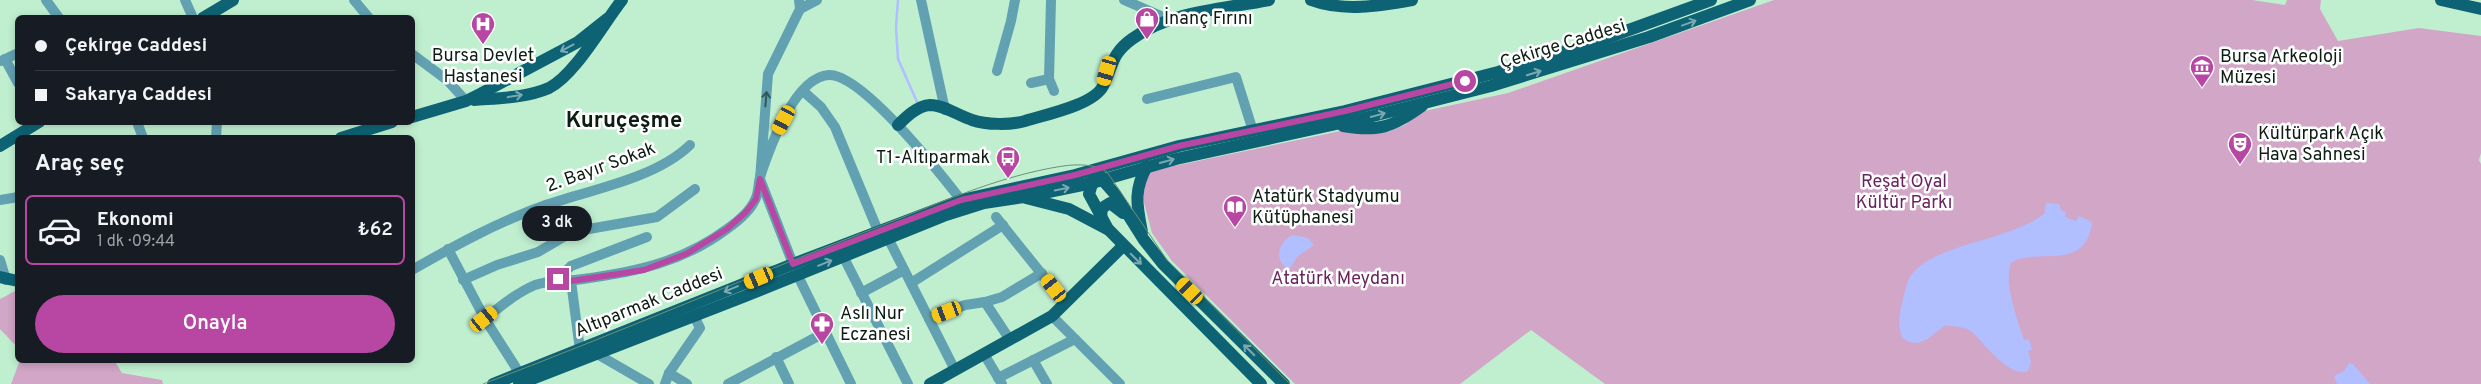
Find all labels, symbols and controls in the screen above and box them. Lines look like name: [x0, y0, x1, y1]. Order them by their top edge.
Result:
shop icon: İnanç Fırını: [1134, 6, 1160, 40]
place label: İnanç Fırını: [1164, 6, 1253, 31]
hospital icon: Bursa Devlet Hastanesi: [470, 11, 496, 45]
street label: Çekirge Caddesi: [1497, 15, 1629, 75]
one-way arrow: [1681, 17, 1697, 27]
text: Çekirge Caddesi: [65, 34, 207, 58]
one-way arrow: [560, 43, 575, 53]
place label: Bursa Devlet Hastanesi: [432, 45, 534, 89]
place label: Bursa Arkeoloji Müzesi: [2220, 46, 2342, 90]
museum icon: Bursa Arkeoloji Müzesi: [2189, 54, 2215, 88]
car: [1095, 55, 1118, 87]
one-way arrow: [1526, 68, 1542, 78]
route start: [1454, 70, 1476, 92]
text: Sakarya Caddesi: [65, 83, 212, 107]
one-way arrow: [506, 90, 522, 100]
one-way arrow: [761, 91, 771, 107]
car: [770, 103, 797, 137]
district label: Kuruçeşme: [566, 108, 682, 135]
one-way arrow: [1369, 110, 1385, 119]
place label: Kültürpark Açık Hava Sahnesi: [2258, 123, 2384, 167]
theatre icon: Kültürpark Açık Hava Sahnesi: [2227, 131, 2253, 165]
street label: 2. Bayır Sokak: [543, 138, 659, 198]
bus stop icon: T1-Altıparmak: [995, 145, 1021, 179]
place label: T1-Altıparmak: [876, 147, 990, 170]
text: Araç seç: [35, 151, 125, 178]
one-way arrow: [1159, 156, 1175, 165]
park label: Reşat Oyal Kültür Parkı: [1856, 171, 1952, 215]
one-way arrow: [1054, 184, 1070, 193]
place label: Atatürk Stadyumu Kütüphanesi: [1252, 186, 1400, 230]
library icon: Atatürk Stadyumu Kütüphanesi: [1222, 194, 1248, 228]
callout: 3 dk: [523, 206, 593, 242]
icon: car: [37, 208, 82, 253]
text: Ekonomi: [97, 208, 174, 232]
text: 3 dk: [541, 213, 573, 233]
text: ₺62: [357, 218, 393, 242]
text: 1 dk · 09:44: [97, 232, 175, 252]
one-way arrow: [1130, 253, 1143, 265]
one-way arrow: [816, 258, 832, 267]
street label: Altıparmak Caddesi: [572, 263, 726, 343]
car: [742, 265, 775, 291]
route end: [547, 268, 569, 290]
park label: Atatürk Meydanı: [1271, 268, 1405, 291]
car: [1038, 272, 1069, 304]
car: [1174, 275, 1205, 307]
one-way arrow: [724, 285, 739, 295]
button: Onayla: [35, 295, 395, 353]
car: [930, 300, 963, 324]
place label: Aslı Nur Eczanesi: [840, 303, 911, 347]
car: [467, 304, 500, 334]
pharmacy icon: Aslı Nur Eczanesi: [809, 311, 835, 345]
one-way arrow: [1243, 344, 1256, 356]

